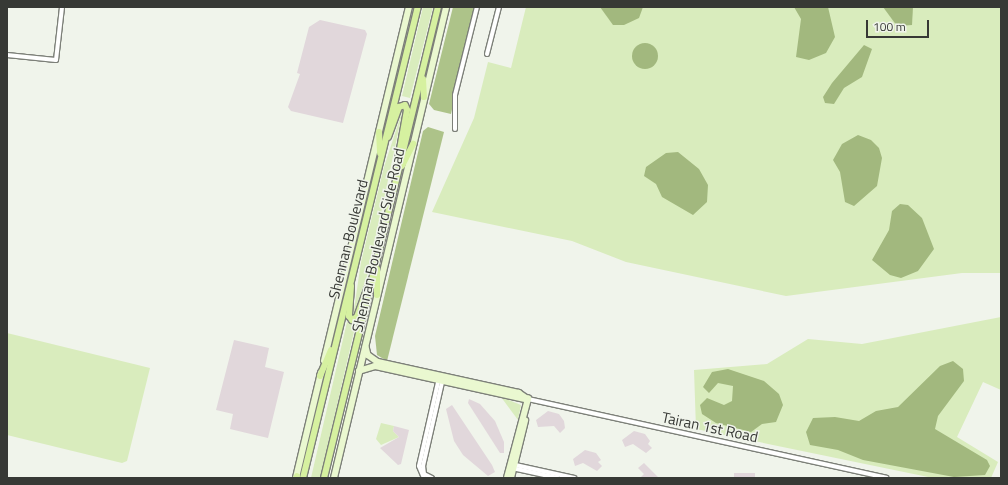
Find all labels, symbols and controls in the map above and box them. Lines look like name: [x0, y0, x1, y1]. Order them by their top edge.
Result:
scale bar: [868, 12, 931, 38]
text: 100 m: [873, 17, 906, 36]
street label: Shennan Boulevard Side Road: [348, 146, 408, 334]
street label: Shennan Boulevard: [324, 177, 372, 301]
street label: Tairan 1st Road: [660, 408, 760, 446]

